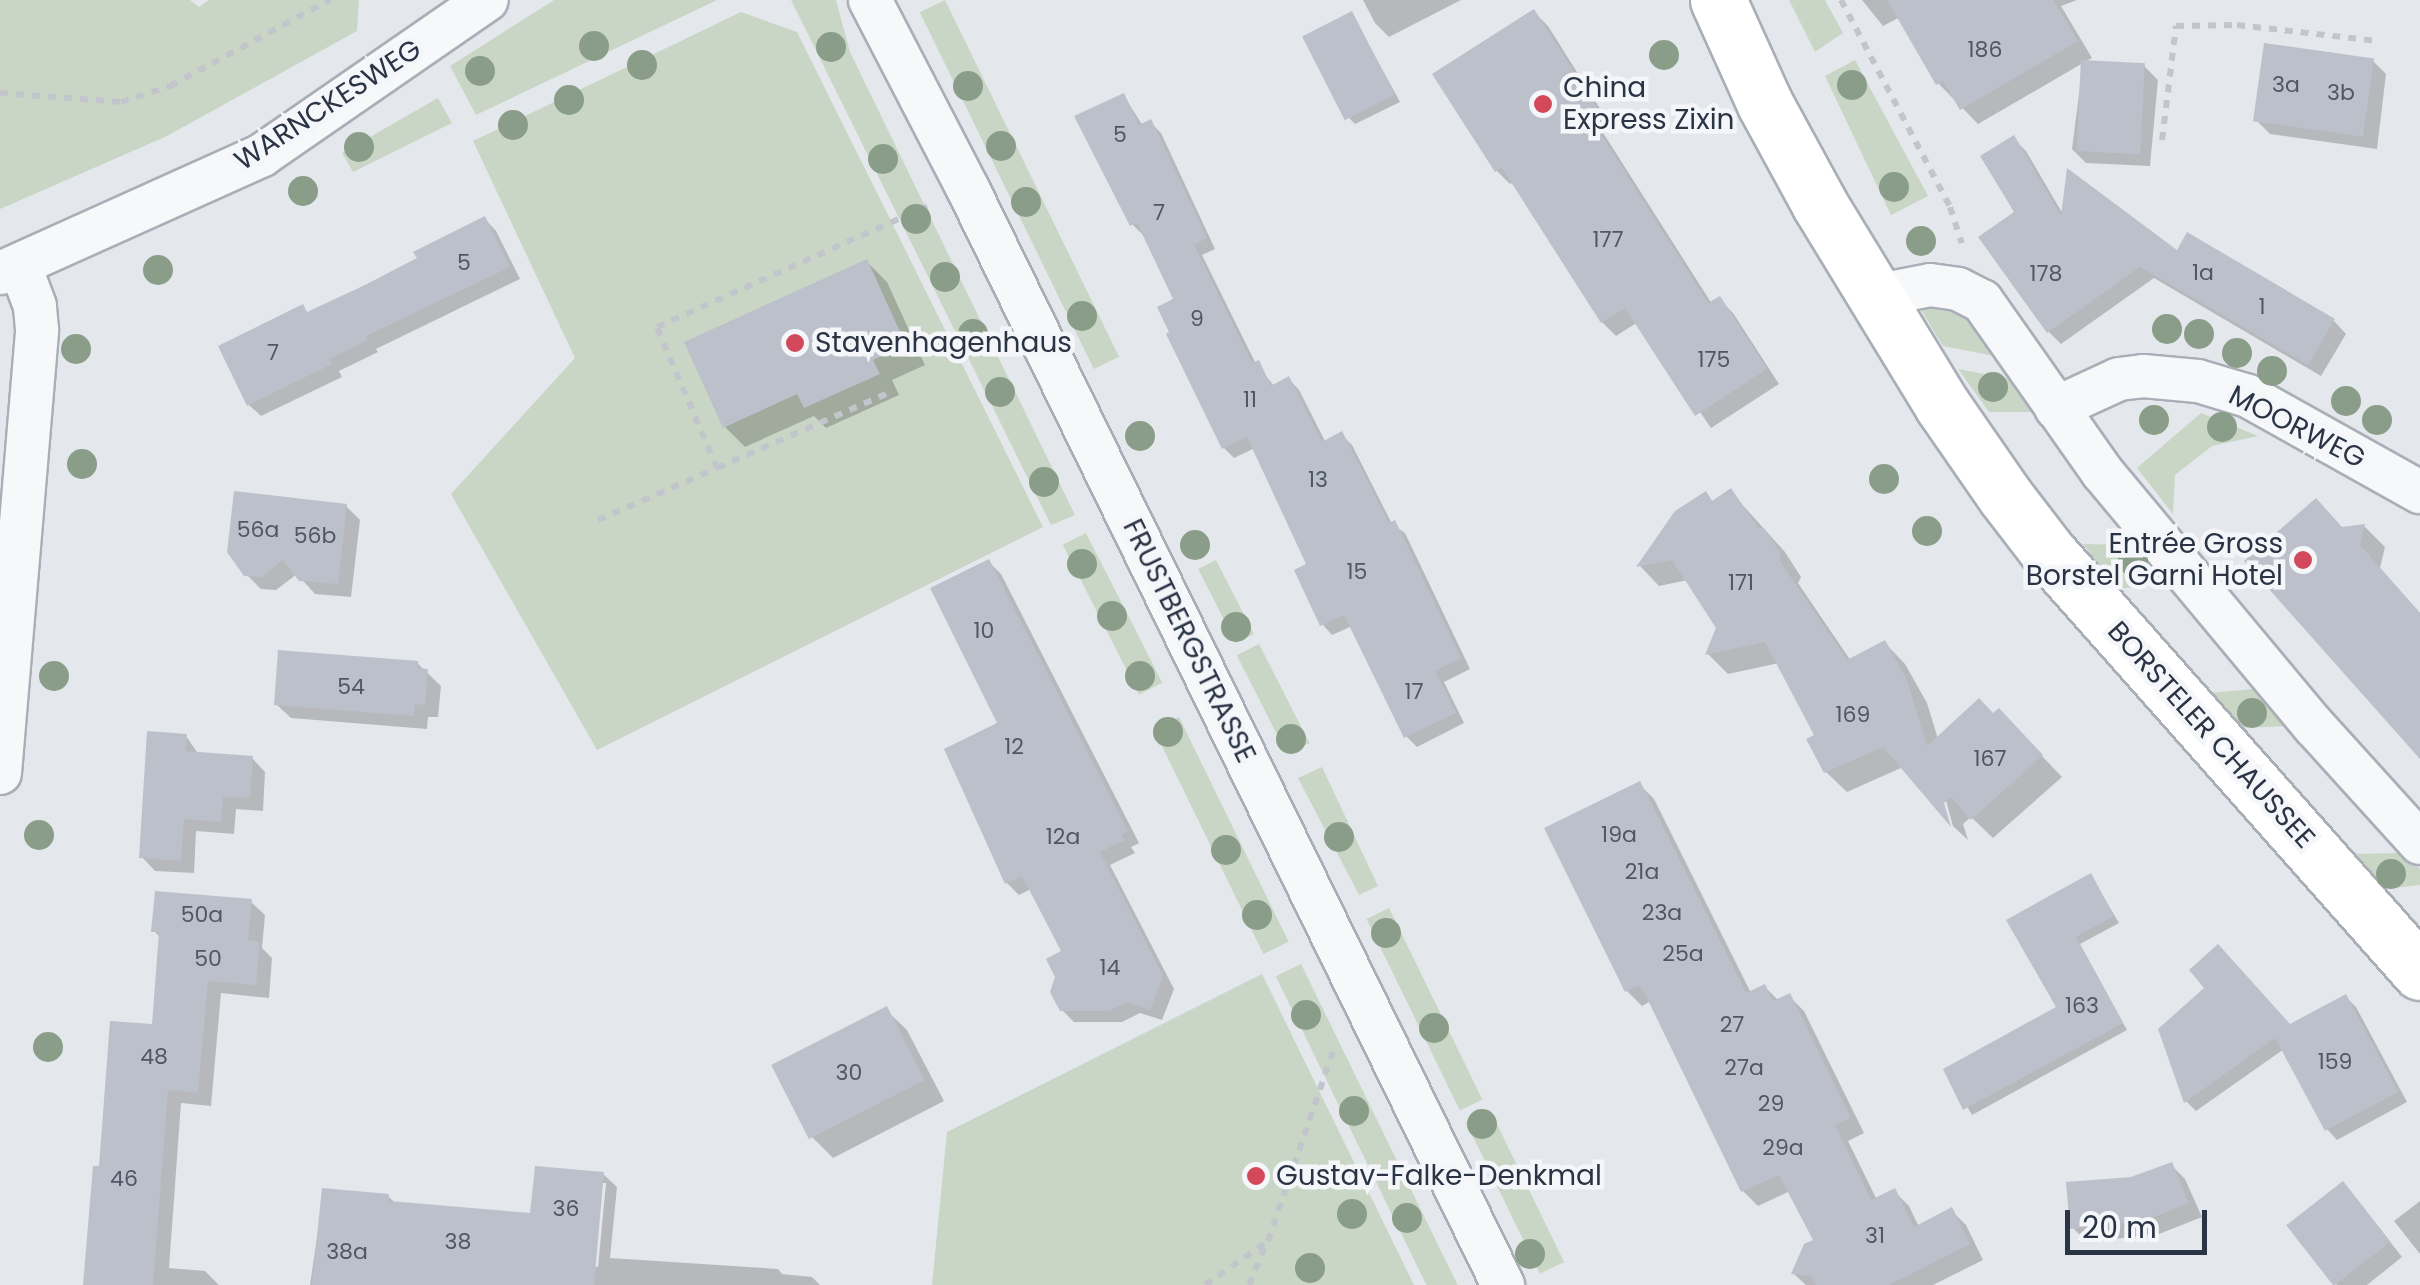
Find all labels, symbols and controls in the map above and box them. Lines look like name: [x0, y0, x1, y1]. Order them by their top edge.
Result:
street label: WARNCKESWEG: [228, 32, 428, 178]
house number: 186: [1968, 37, 2002, 63]
place label: China Express Zixin: [1563, 71, 1734, 137]
house number: 3a: [2272, 72, 2300, 98]
house number: 3b: [2327, 80, 2355, 106]
marker: China Express Zixin: [1532, 93, 1554, 115]
house number: 5: [1113, 122, 1127, 148]
house number: 7: [1153, 200, 1165, 226]
house number: 177: [1592, 227, 1624, 253]
house number: 5: [457, 250, 471, 276]
house number: 1a: [2192, 260, 2214, 286]
house number: 178: [2030, 261, 2062, 287]
house number: 1: [2258, 294, 2266, 320]
house number: 9: [1190, 306, 1204, 332]
place label: Stavenhagenhaus: [815, 326, 1072, 360]
marker: Stavenhagenhaus: [784, 332, 806, 354]
house number: 7: [267, 340, 279, 366]
house number: 175: [1698, 347, 1730, 373]
street label: MOORWEG: [2223, 378, 2371, 476]
house number: 11: [1243, 387, 1257, 413]
house number: 13: [1308, 467, 1328, 493]
street label: FRUSTBERGSTRASSE: [1115, 514, 1263, 768]
house number: 56a: [237, 517, 279, 543]
house number: 56b: [294, 523, 336, 549]
place label: Entrée Gross Borstel Garni Hotel: [2026, 527, 2283, 593]
marker: Entrée Gross Borstel Garni Hotel: [2292, 549, 2314, 571]
house number: 15: [1347, 559, 1367, 585]
house number: 171: [1728, 570, 1754, 596]
street label: BORSTELER CHAUSSEE: [2100, 615, 2322, 855]
house number: 10: [974, 618, 994, 644]
house number: 54: [337, 674, 365, 700]
house number: 17: [1404, 679, 1424, 705]
house number: 169: [1836, 702, 1870, 728]
house number: 12: [1004, 734, 1024, 760]
house number: 167: [1973, 746, 2007, 772]
house number: 19a: [1601, 822, 1637, 848]
house number: 12a: [1046, 824, 1080, 850]
house number: 21a: [1625, 859, 1659, 885]
house number: 23a: [1642, 900, 1682, 926]
house number: 50a: [181, 902, 223, 928]
house number: 25a: [1662, 941, 1704, 967]
house number: 50: [194, 946, 222, 972]
house number: 14: [1100, 955, 1120, 981]
house number: 163: [2065, 993, 2099, 1019]
house number: 27: [1720, 1012, 1744, 1038]
house number: 48: [140, 1044, 168, 1070]
house number: 159: [2318, 1049, 2352, 1075]
house number: 27a: [1724, 1055, 1764, 1081]
house number: 30: [836, 1060, 862, 1086]
house number: 29: [1758, 1091, 1784, 1117]
house number: 29a: [1762, 1135, 1804, 1161]
place label: Gustav-Falke-Denkmal: [1276, 1159, 1602, 1193]
marker: Gustav-Falke-Denkmal: [1245, 1165, 1267, 1187]
house number: 46: [110, 1166, 138, 1192]
scale bar: [2070, 1190, 2212, 1252]
house number: 36: [553, 1196, 579, 1222]
text: 20 m: [2082, 1206, 2157, 1249]
house number: 31: [1865, 1223, 1885, 1249]
house number: 38: [445, 1229, 471, 1255]
house number: 38a: [326, 1239, 368, 1265]

